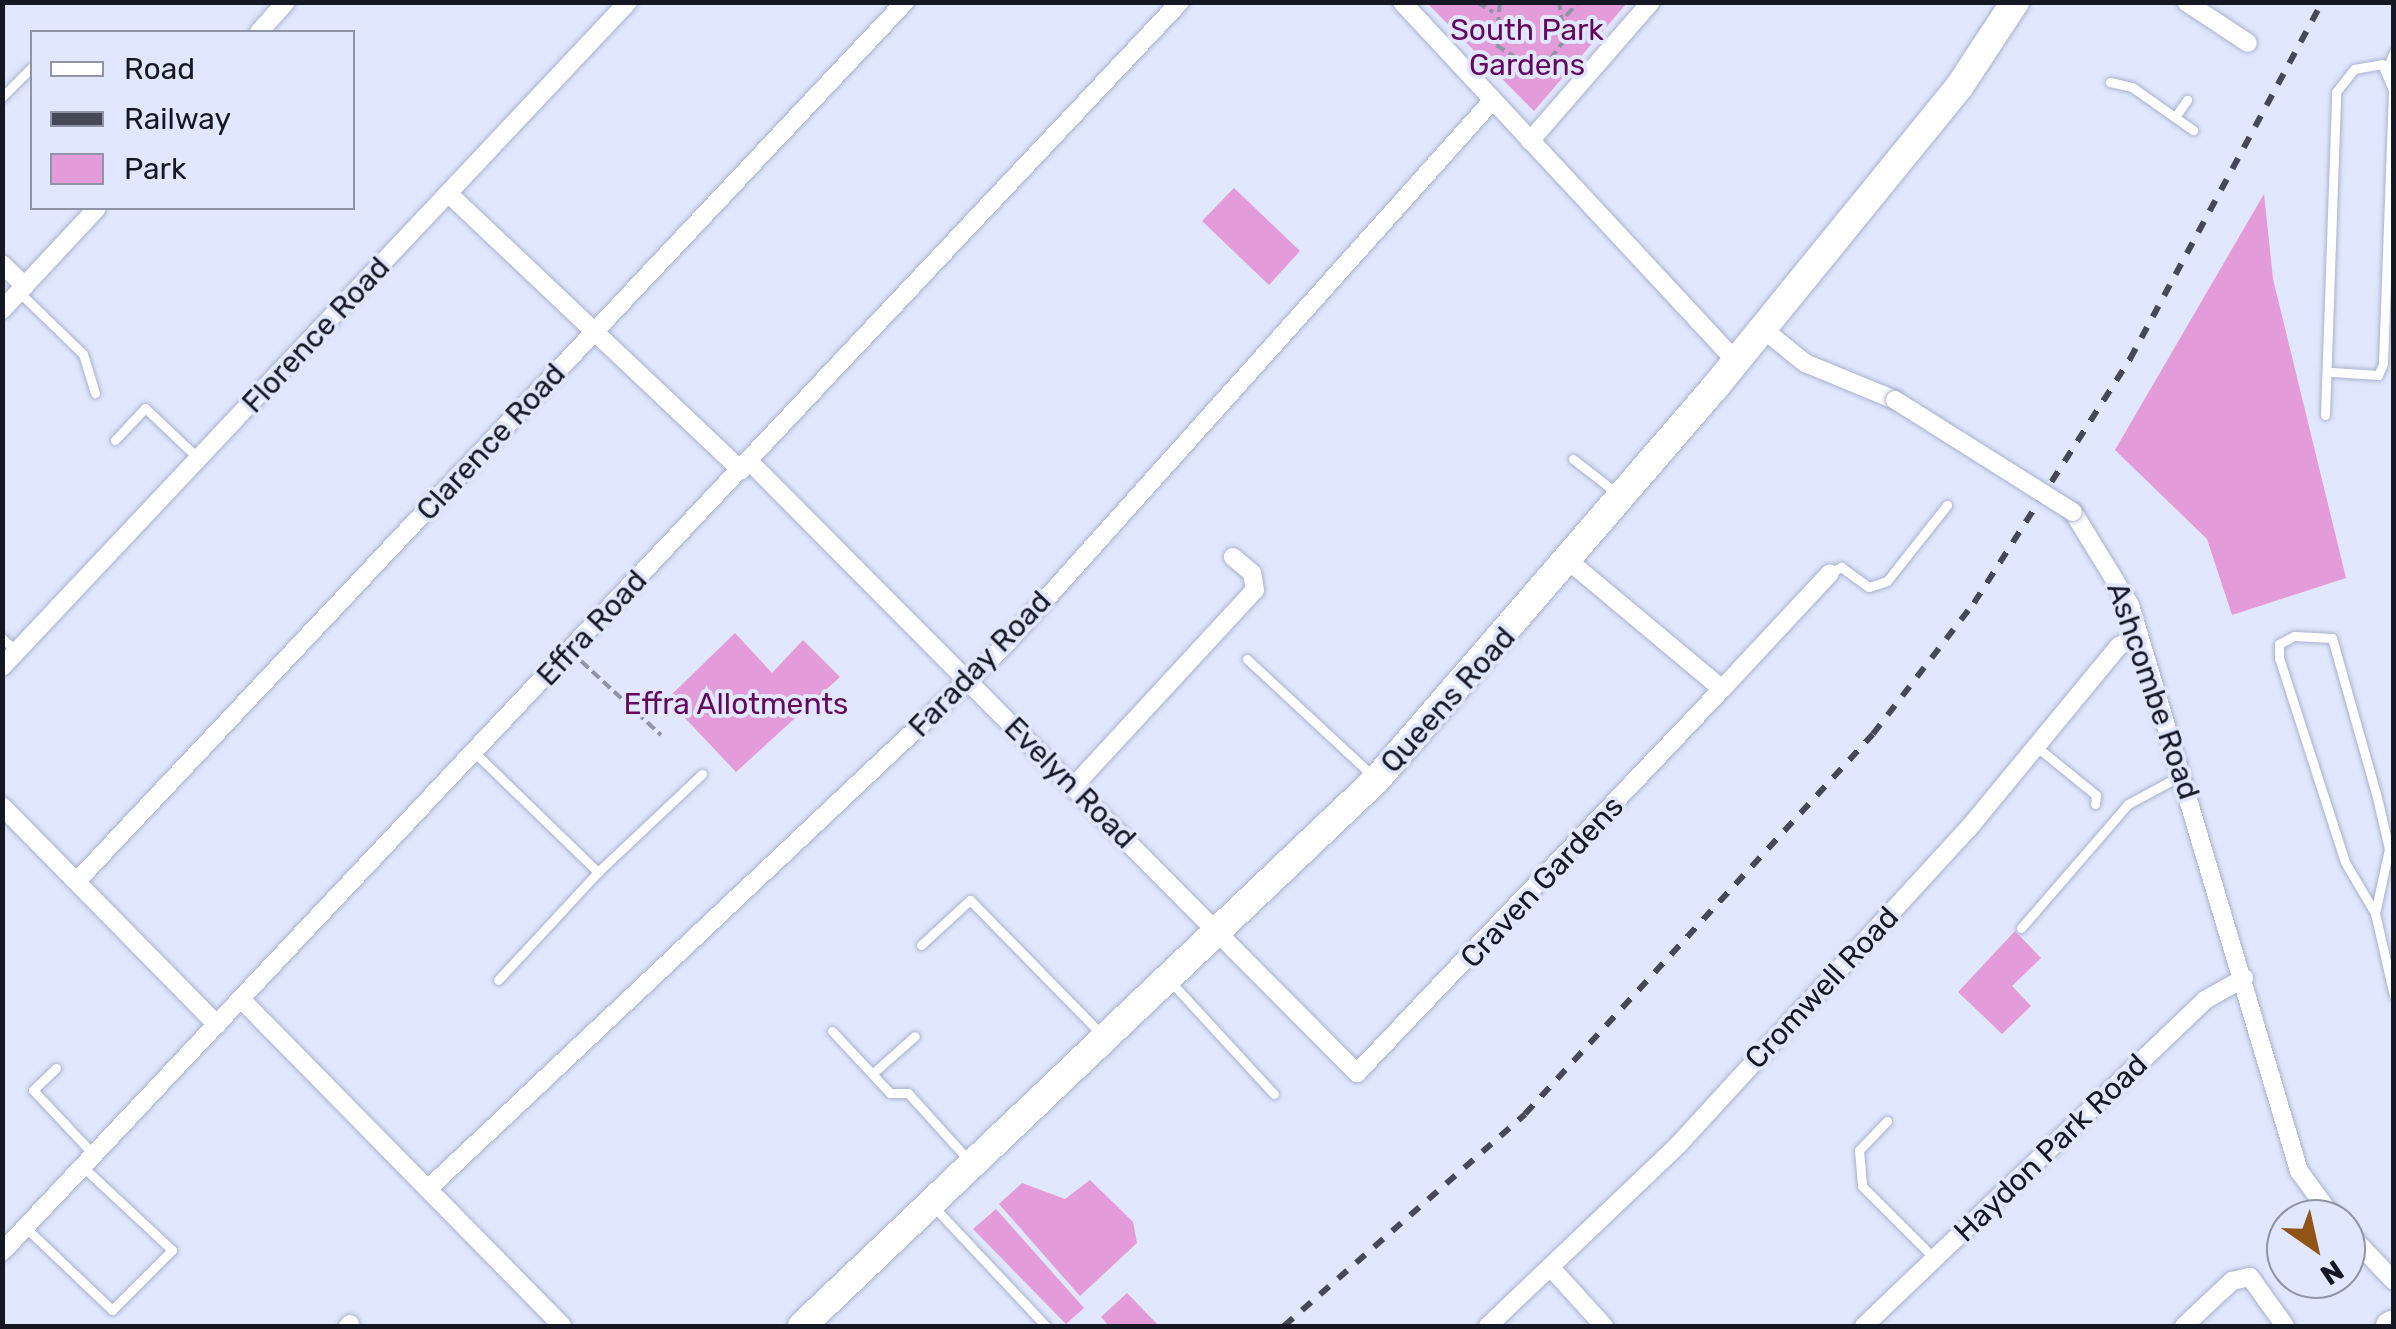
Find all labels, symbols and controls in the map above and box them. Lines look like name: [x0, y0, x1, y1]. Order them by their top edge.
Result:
park label: South Park Gardens: [1450, 12, 1604, 82]
legend: [30, 30, 355, 210]
text: Road: [124, 51, 195, 87]
text: Railway: [124, 101, 231, 137]
text: Park: [124, 151, 186, 187]
street label: Florence Road: [235, 250, 397, 420]
street label: Clarence Road: [409, 356, 573, 528]
street label: Effra Road: [529, 563, 655, 693]
street label: Ashcombe Road: [2099, 578, 2207, 804]
street label: Faraday Road: [901, 583, 1059, 745]
street label: Queens Road: [1373, 620, 1523, 780]
park label: Effra Allotments: [623, 686, 849, 722]
street label: Evelyn Road: [997, 710, 1143, 856]
street label: Craven Gardens: [1453, 789, 1631, 975]
street label: Cromwell Road: [1738, 900, 1906, 1076]
street label: Haydon Park Road: [1947, 1046, 2155, 1250]
north arrow: [2266, 1199, 2366, 1299]
text: N: [2314, 1253, 2350, 1292]

